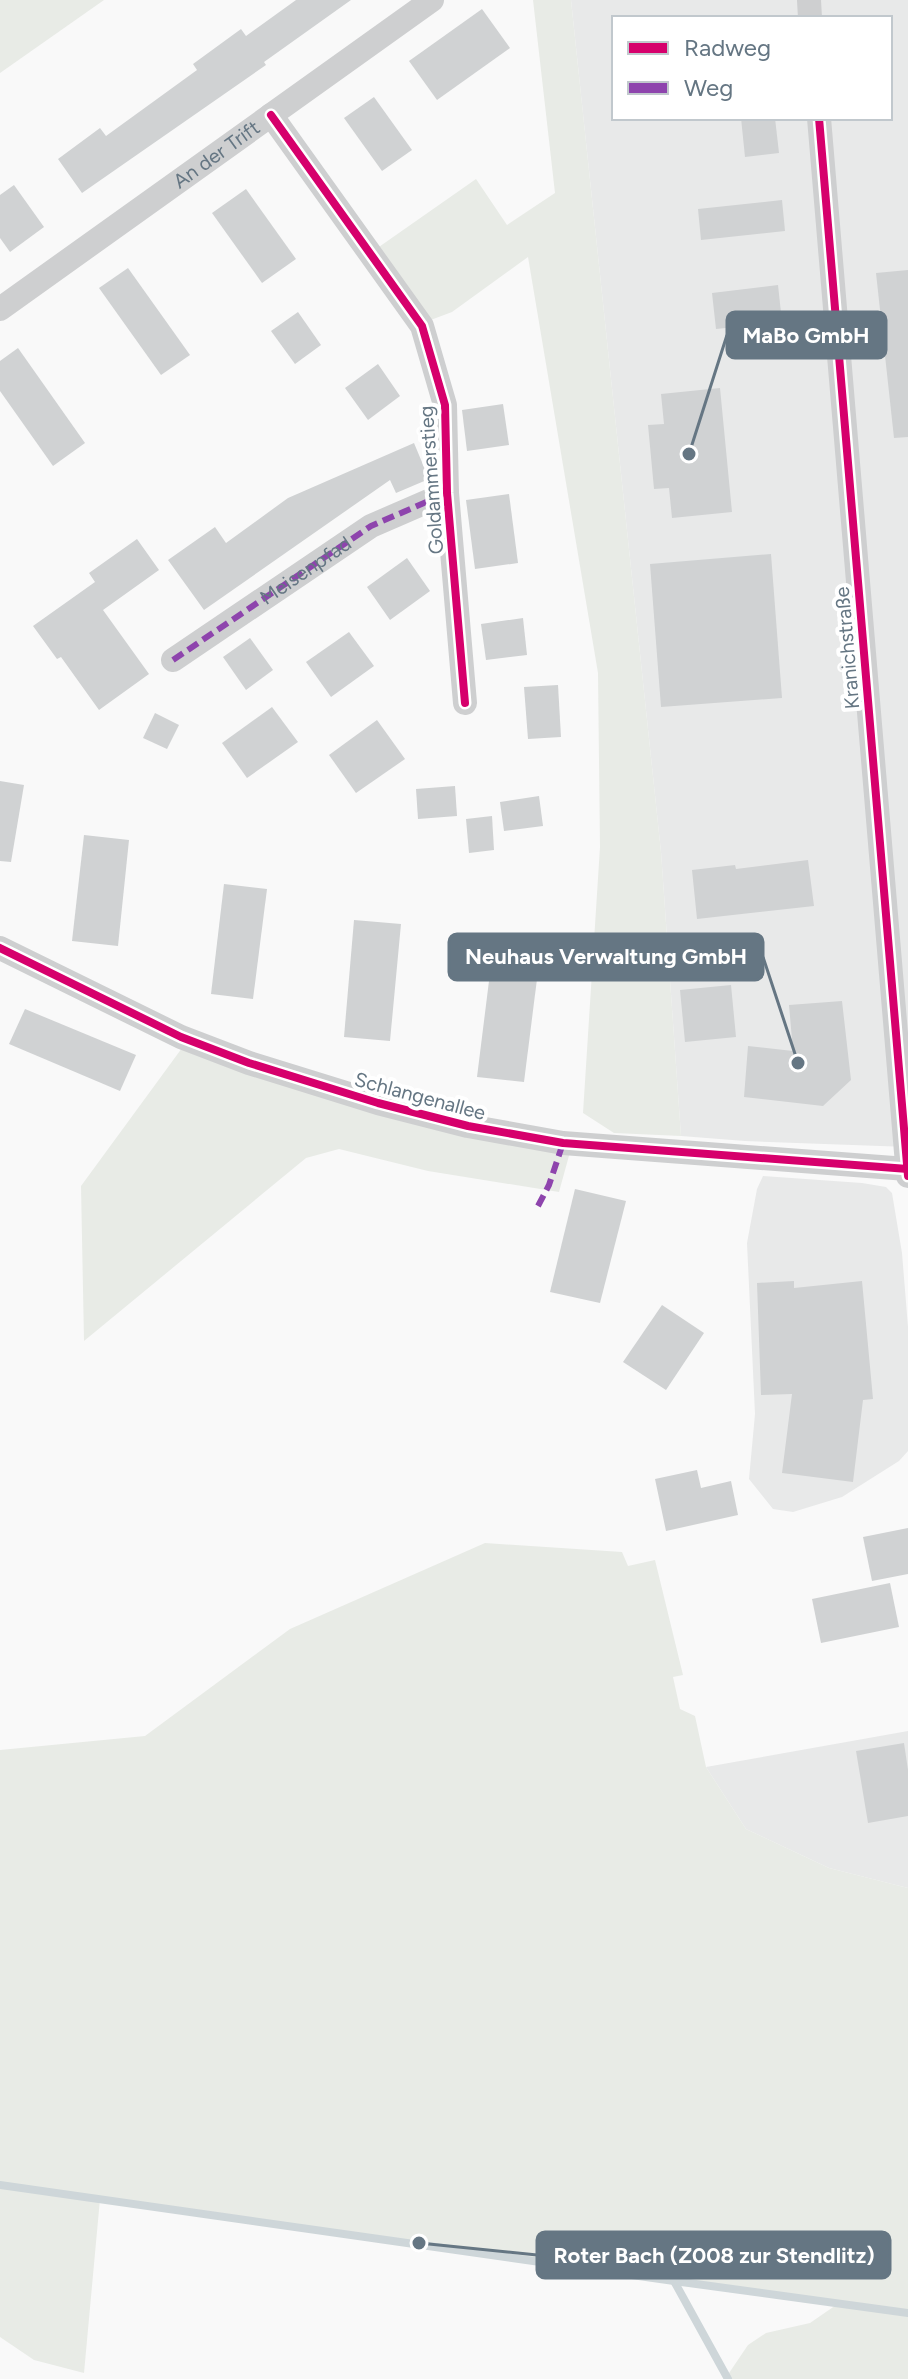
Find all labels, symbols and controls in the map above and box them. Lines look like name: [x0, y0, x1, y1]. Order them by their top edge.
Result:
legend: [612, 16, 892, 120]
text: Radweg: [684, 33, 771, 62]
text: Weg: [684, 73, 733, 102]
street label: An der Trift: [168, 115, 264, 193]
callout: MaBo GmbH: [727, 312, 886, 358]
text: MaBo GmbH: [742, 322, 870, 349]
street label: Goldammerstieg: [414, 405, 448, 555]
street label: Meisenpfad: [255, 531, 356, 610]
street label: Kranichstraße: [830, 586, 864, 710]
callout: Neuhaus Verwaltung GmbH: [449, 934, 763, 980]
text: Neuhaus Verwaltung GmbH: [465, 943, 747, 970]
street label: Schlangenallee: [352, 1067, 488, 1125]
callout: Roter Bach (Z008 zur Stendlitz): [537, 2232, 890, 2278]
text: Roter Bach (Z008 zur Stendlitz): [553, 2242, 875, 2269]

